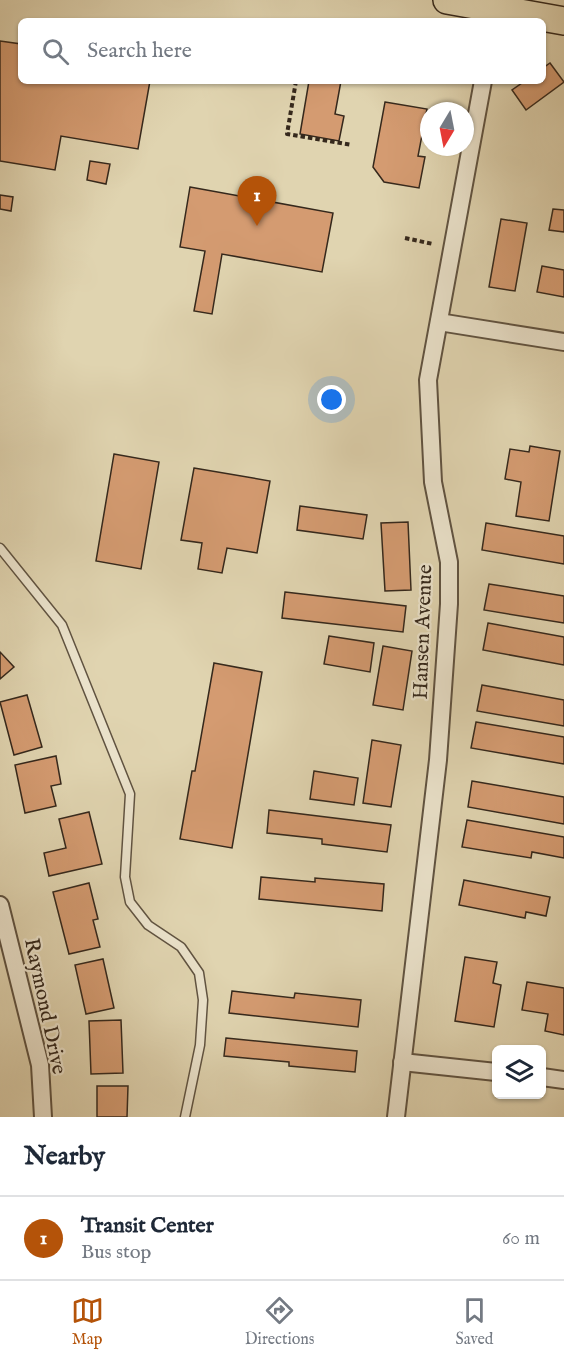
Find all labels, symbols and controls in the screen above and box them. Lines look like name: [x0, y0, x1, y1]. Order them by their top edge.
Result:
search box: [18, 18, 546, 84]
icon: search: [39, 35, 72, 68]
text: Search here: [87, 37, 192, 65]
north arrow: [420, 102, 474, 156]
pin: 1: [238, 176, 276, 226]
your location: [317, 385, 346, 414]
street label: Hansen Avenue: [408, 564, 439, 700]
street label: Raymond Drive: [17, 936, 72, 1077]
map controls: [492, 1045, 546, 1099]
button: layers: [492, 1045, 546, 1099]
text: Nearby: [24, 1140, 105, 1173]
text: Transit Center: [81, 1212, 214, 1240]
text: 1: [40, 1226, 47, 1251]
text: 60 m: [502, 1226, 540, 1251]
text: Bus stop: [81, 1240, 151, 1265]
tab: Map: [71, 1294, 104, 1350]
tab: Directions: [245, 1294, 314, 1350]
tab: Saved: [456, 1294, 493, 1350]

